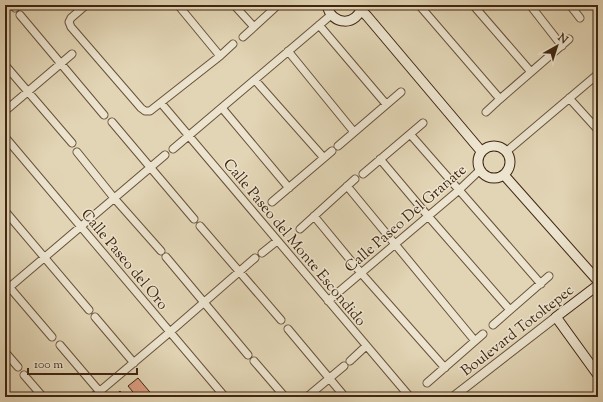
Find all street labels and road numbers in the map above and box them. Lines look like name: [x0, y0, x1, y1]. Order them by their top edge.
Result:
street label: Calle Paseo del Monte Escondido: [217, 155, 370, 331]
street label: Calle Paseo Del Granate: [340, 160, 472, 278]
street label: Calle Paseo del Oro: [75, 205, 172, 315]
street label: Boulevard Totoltepec: [457, 280, 579, 382]

